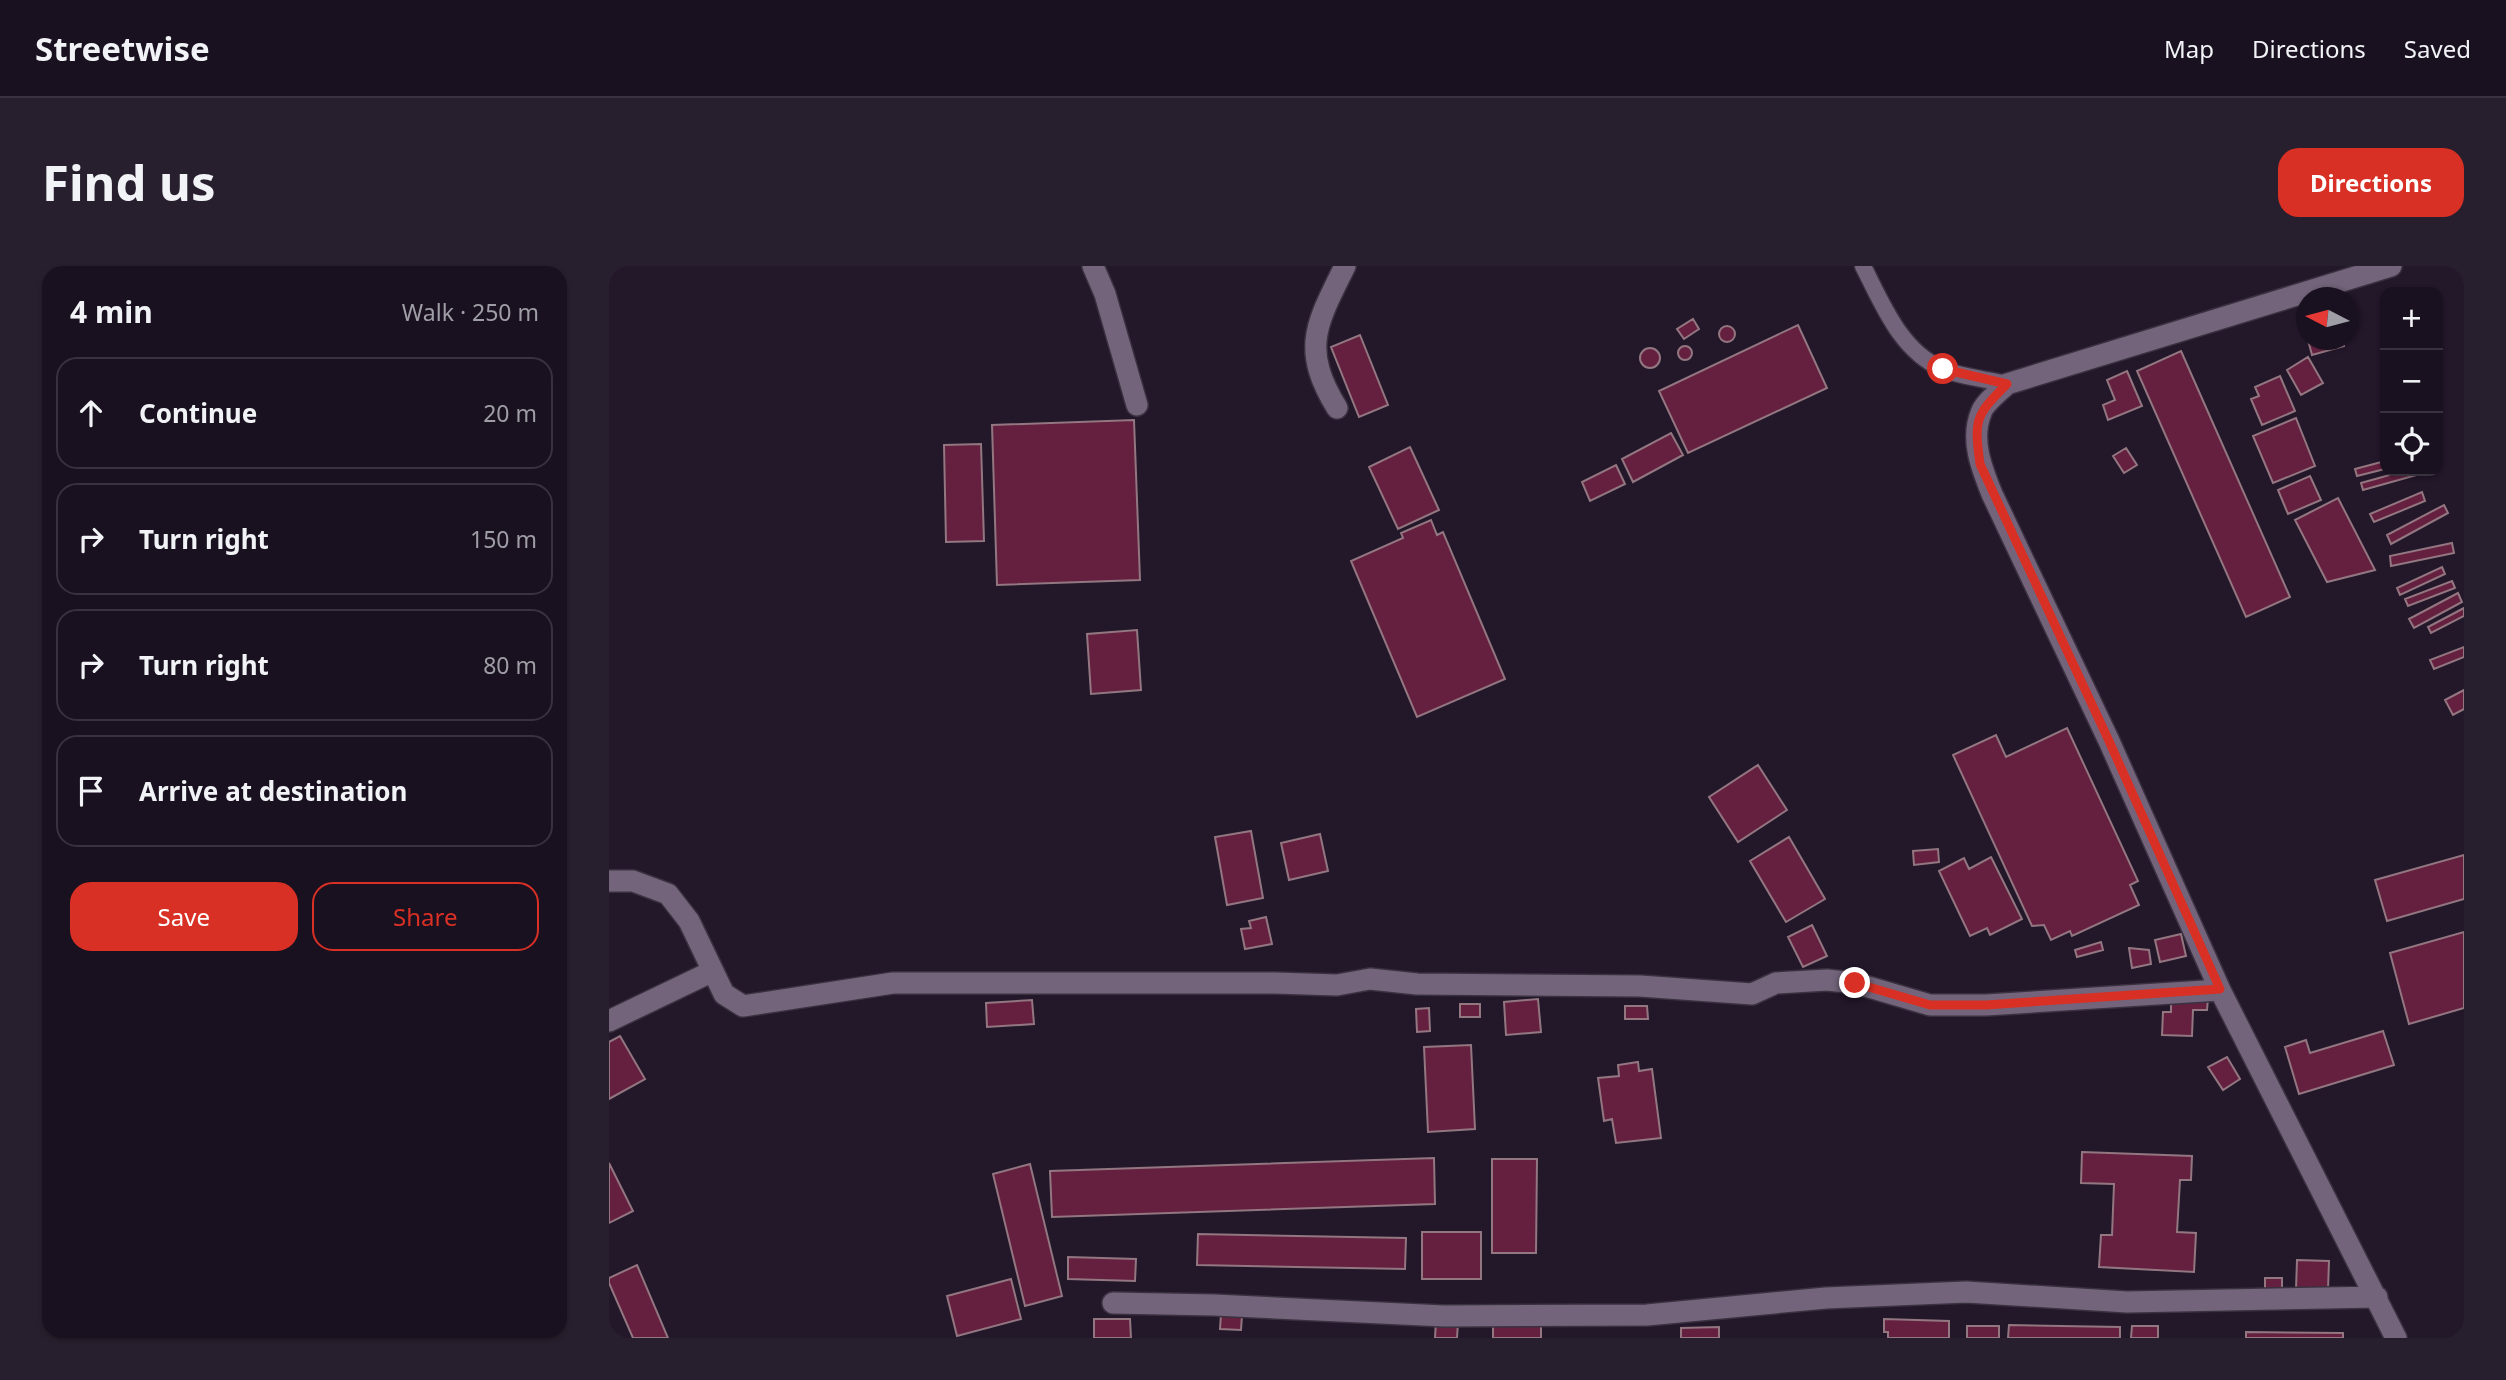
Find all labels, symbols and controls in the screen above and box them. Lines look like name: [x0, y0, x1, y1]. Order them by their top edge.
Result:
text: Streetwise: [35, 26, 210, 71]
text: Map: [2164, 32, 2214, 65]
text: Directions: [2252, 32, 2366, 65]
text: Saved: [2404, 32, 2471, 65]
button: Directions: [2278, 148, 2464, 217]
text: Find us: [42, 149, 216, 215]
north arrow: [2296, 287, 2359, 350]
map controls: [2380, 287, 2443, 476]
button: +: [2380, 287, 2443, 350]
text: 4 min: [70, 291, 153, 332]
text: Walk · 250 m: [402, 296, 539, 328]
button: −: [2380, 350, 2443, 413]
route start: [1927, 353, 1958, 384]
icon: ahead: [72, 394, 110, 432]
text: Continue: [139, 395, 257, 431]
text: 20 m: [483, 397, 537, 429]
button: locate: [2380, 413, 2443, 476]
icon: right: [72, 520, 110, 558]
text: Turn right: [139, 521, 269, 557]
text: 150 m: [470, 523, 537, 555]
icon: right: [72, 646, 110, 684]
text: Turn right: [139, 647, 269, 683]
text: 80 m: [483, 649, 537, 681]
icon: arrive: [72, 772, 110, 810]
text: Arrive at destination: [139, 773, 408, 809]
button: Save: [70, 882, 298, 951]
button: Share: [312, 882, 539, 951]
route end: [1839, 967, 1870, 998]

